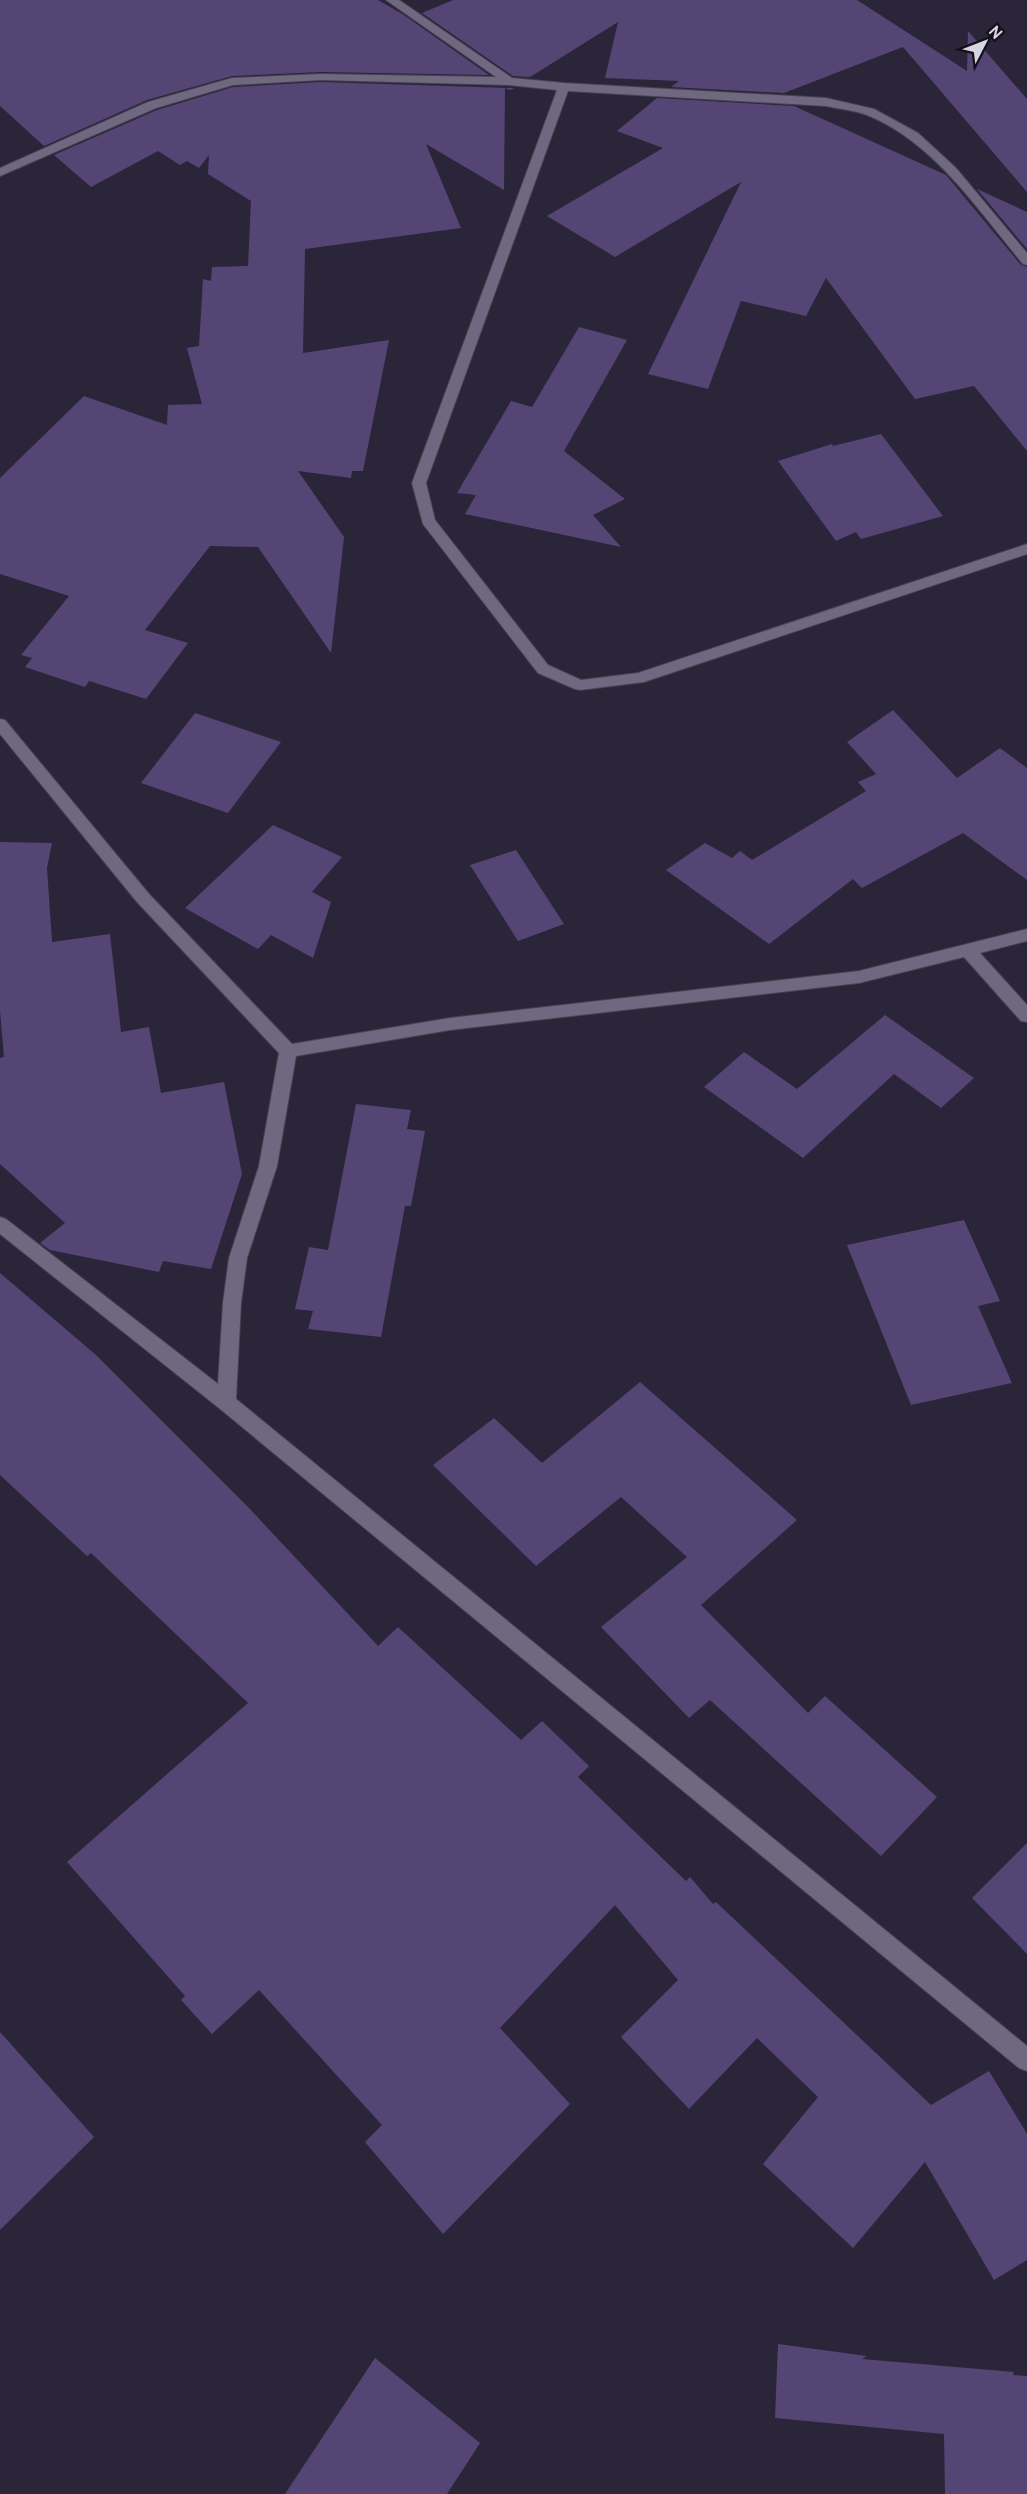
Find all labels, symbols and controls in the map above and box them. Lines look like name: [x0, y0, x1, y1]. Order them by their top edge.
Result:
north arrow: [955, 12, 1015, 72]
text: N: [983, 22, 1006, 44]

